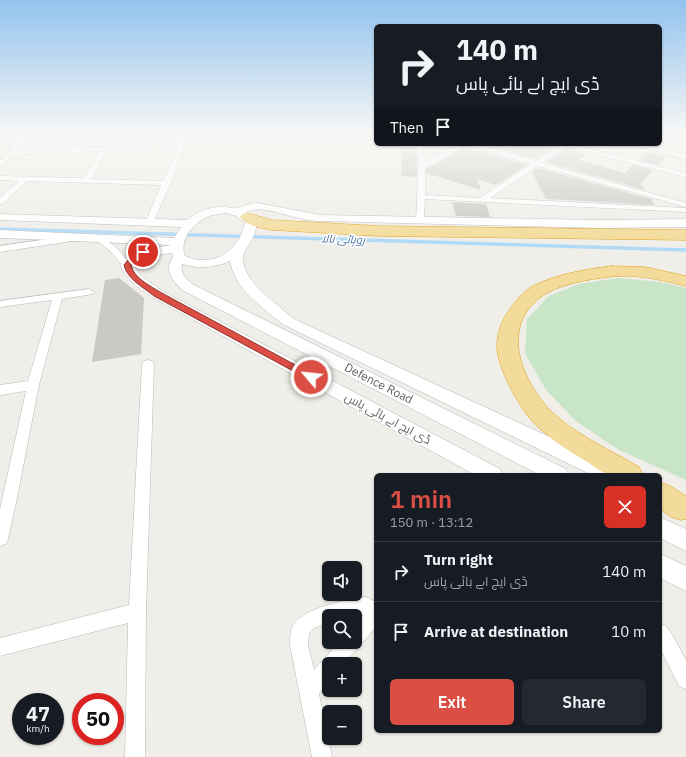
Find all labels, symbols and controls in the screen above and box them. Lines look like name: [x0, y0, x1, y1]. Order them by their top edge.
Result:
text: 140 m: [456, 31, 538, 68]
icon: right: [390, 40, 442, 92]
text: ڈی ایچ اے بائی پاس: [456, 72, 599, 95]
icon: arrive: [432, 116, 454, 138]
text: Then: [390, 118, 424, 137]
water label: روہائی نالا: [321, 231, 366, 248]
pin: [126, 235, 160, 269]
icon: arrive: [132, 241, 154, 263]
position arrow: [290, 356, 332, 398]
street label: Defence Road: [342, 359, 416, 407]
street label: ڈی ایچ اے بائی پاس: [341, 389, 434, 449]
text: 1 min: [390, 483, 452, 515]
button: close: [604, 486, 646, 528]
text: 150 m · 13:12: [390, 514, 473, 531]
text: Turn right: [424, 550, 493, 569]
map controls: [322, 561, 362, 745]
button: sound: [322, 561, 362, 601]
icon: right: [390, 561, 412, 583]
text: 140 m: [602, 562, 646, 581]
text: ڈی ایچ اے بائی پاس: [424, 573, 528, 590]
button: search: [322, 609, 362, 649]
icon: arrive: [390, 621, 412, 643]
text: Arrive at destination: [424, 622, 568, 641]
text: 10 m: [611, 622, 646, 641]
button: +: [322, 657, 362, 697]
button: Exit: [390, 679, 514, 725]
button: Share: [522, 679, 646, 725]
speed limit sign: 50: [72, 693, 124, 745]
text: 47: [26, 700, 50, 727]
button: −: [322, 705, 362, 745]
text: km/h: [26, 722, 50, 735]

